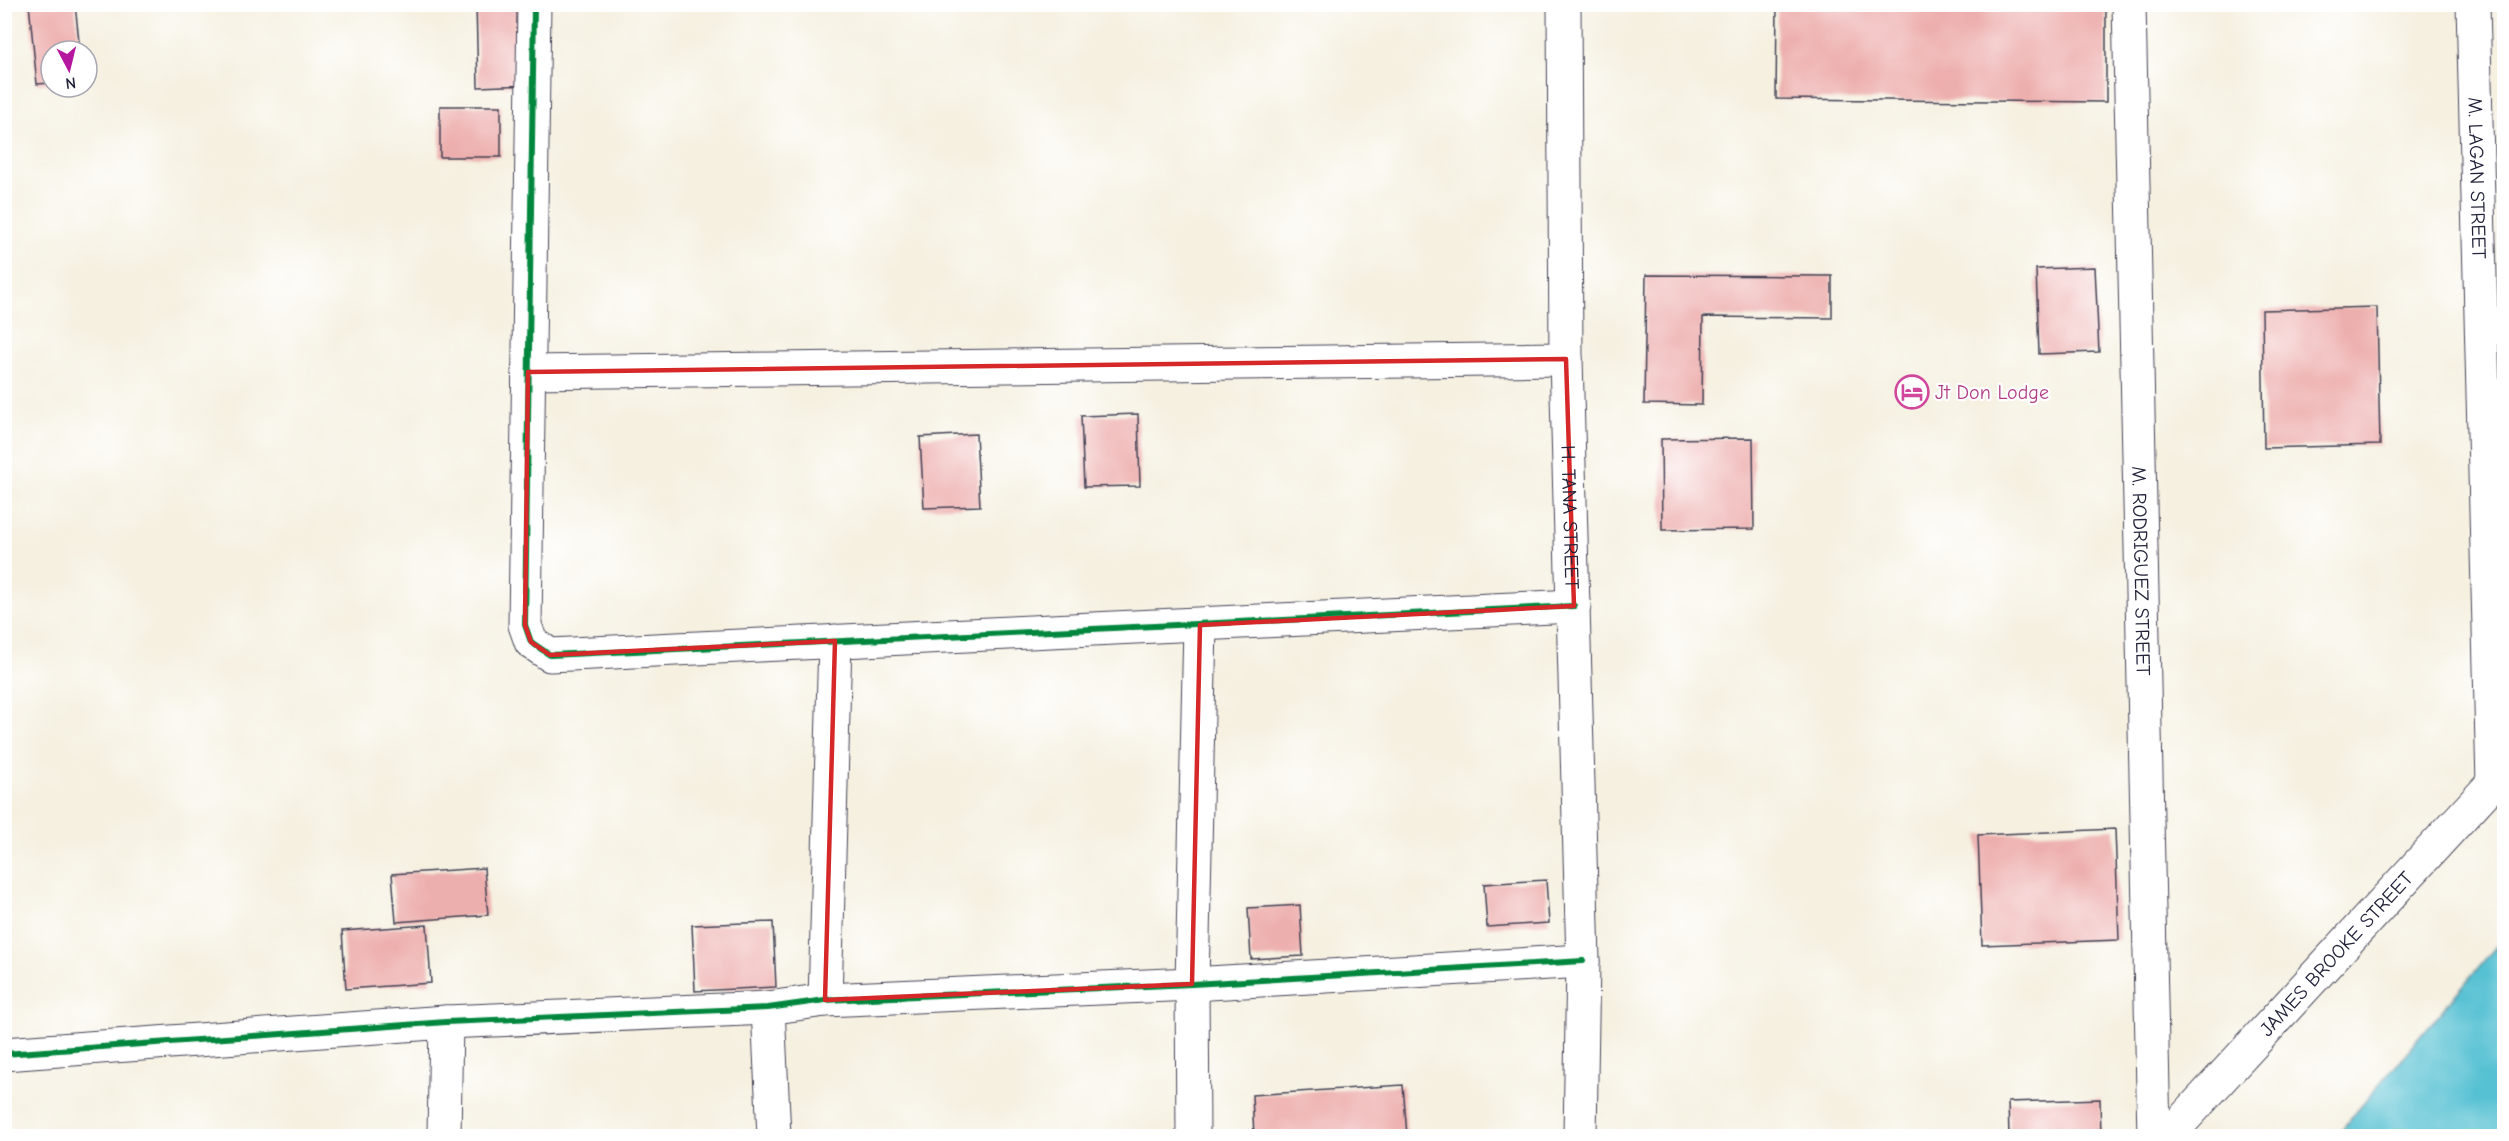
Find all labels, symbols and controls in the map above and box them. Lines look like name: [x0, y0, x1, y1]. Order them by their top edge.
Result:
north arrow: [39, 39, 99, 99]
text: N: [64, 73, 77, 92]
street label: M. LAGAN STREET: [2464, 97, 2491, 260]
hotel icon: Jt Don Lodge: [1894, 374, 1930, 410]
place label: Jt Don Lodge: [1935, 381, 2049, 404]
street label: H. TANA STREET: [1557, 445, 1584, 590]
street label: M. RODRIGUEZ STREET: [2128, 466, 2155, 676]
street label: JAMES BROOKE STREET: [2255, 866, 2418, 1041]

